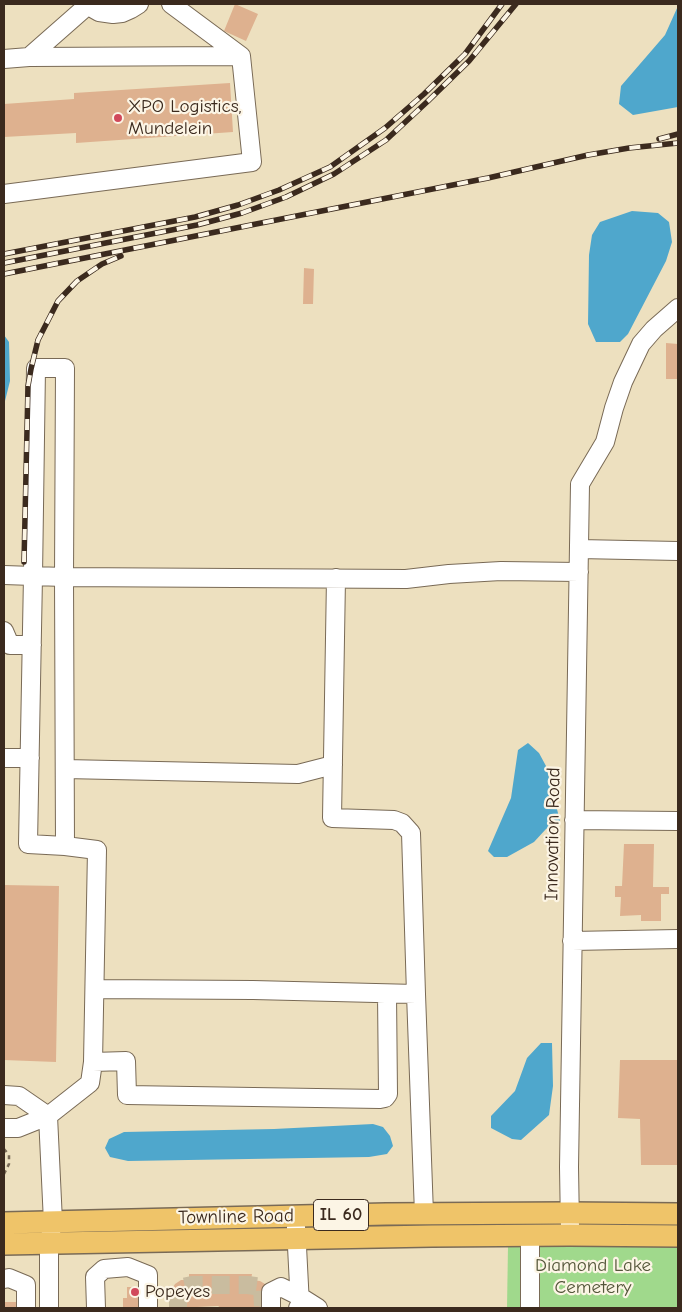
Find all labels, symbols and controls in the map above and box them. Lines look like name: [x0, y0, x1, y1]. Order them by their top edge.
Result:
place label: XPO Logistics, Mundelein: [128, 96, 242, 140]
marker: XPO Logistics, Mundelein: [112, 112, 124, 124]
street label: Innovation Road: [540, 767, 566, 901]
road number: IL 60: [314, 1200, 368, 1230]
street label: Townline Road: [178, 1205, 294, 1229]
park label: Diamond Lake Cemetery: [535, 1255, 651, 1299]
place label: Popeyes: [145, 1281, 210, 1303]
marker: Popeyes: [129, 1286, 141, 1298]

